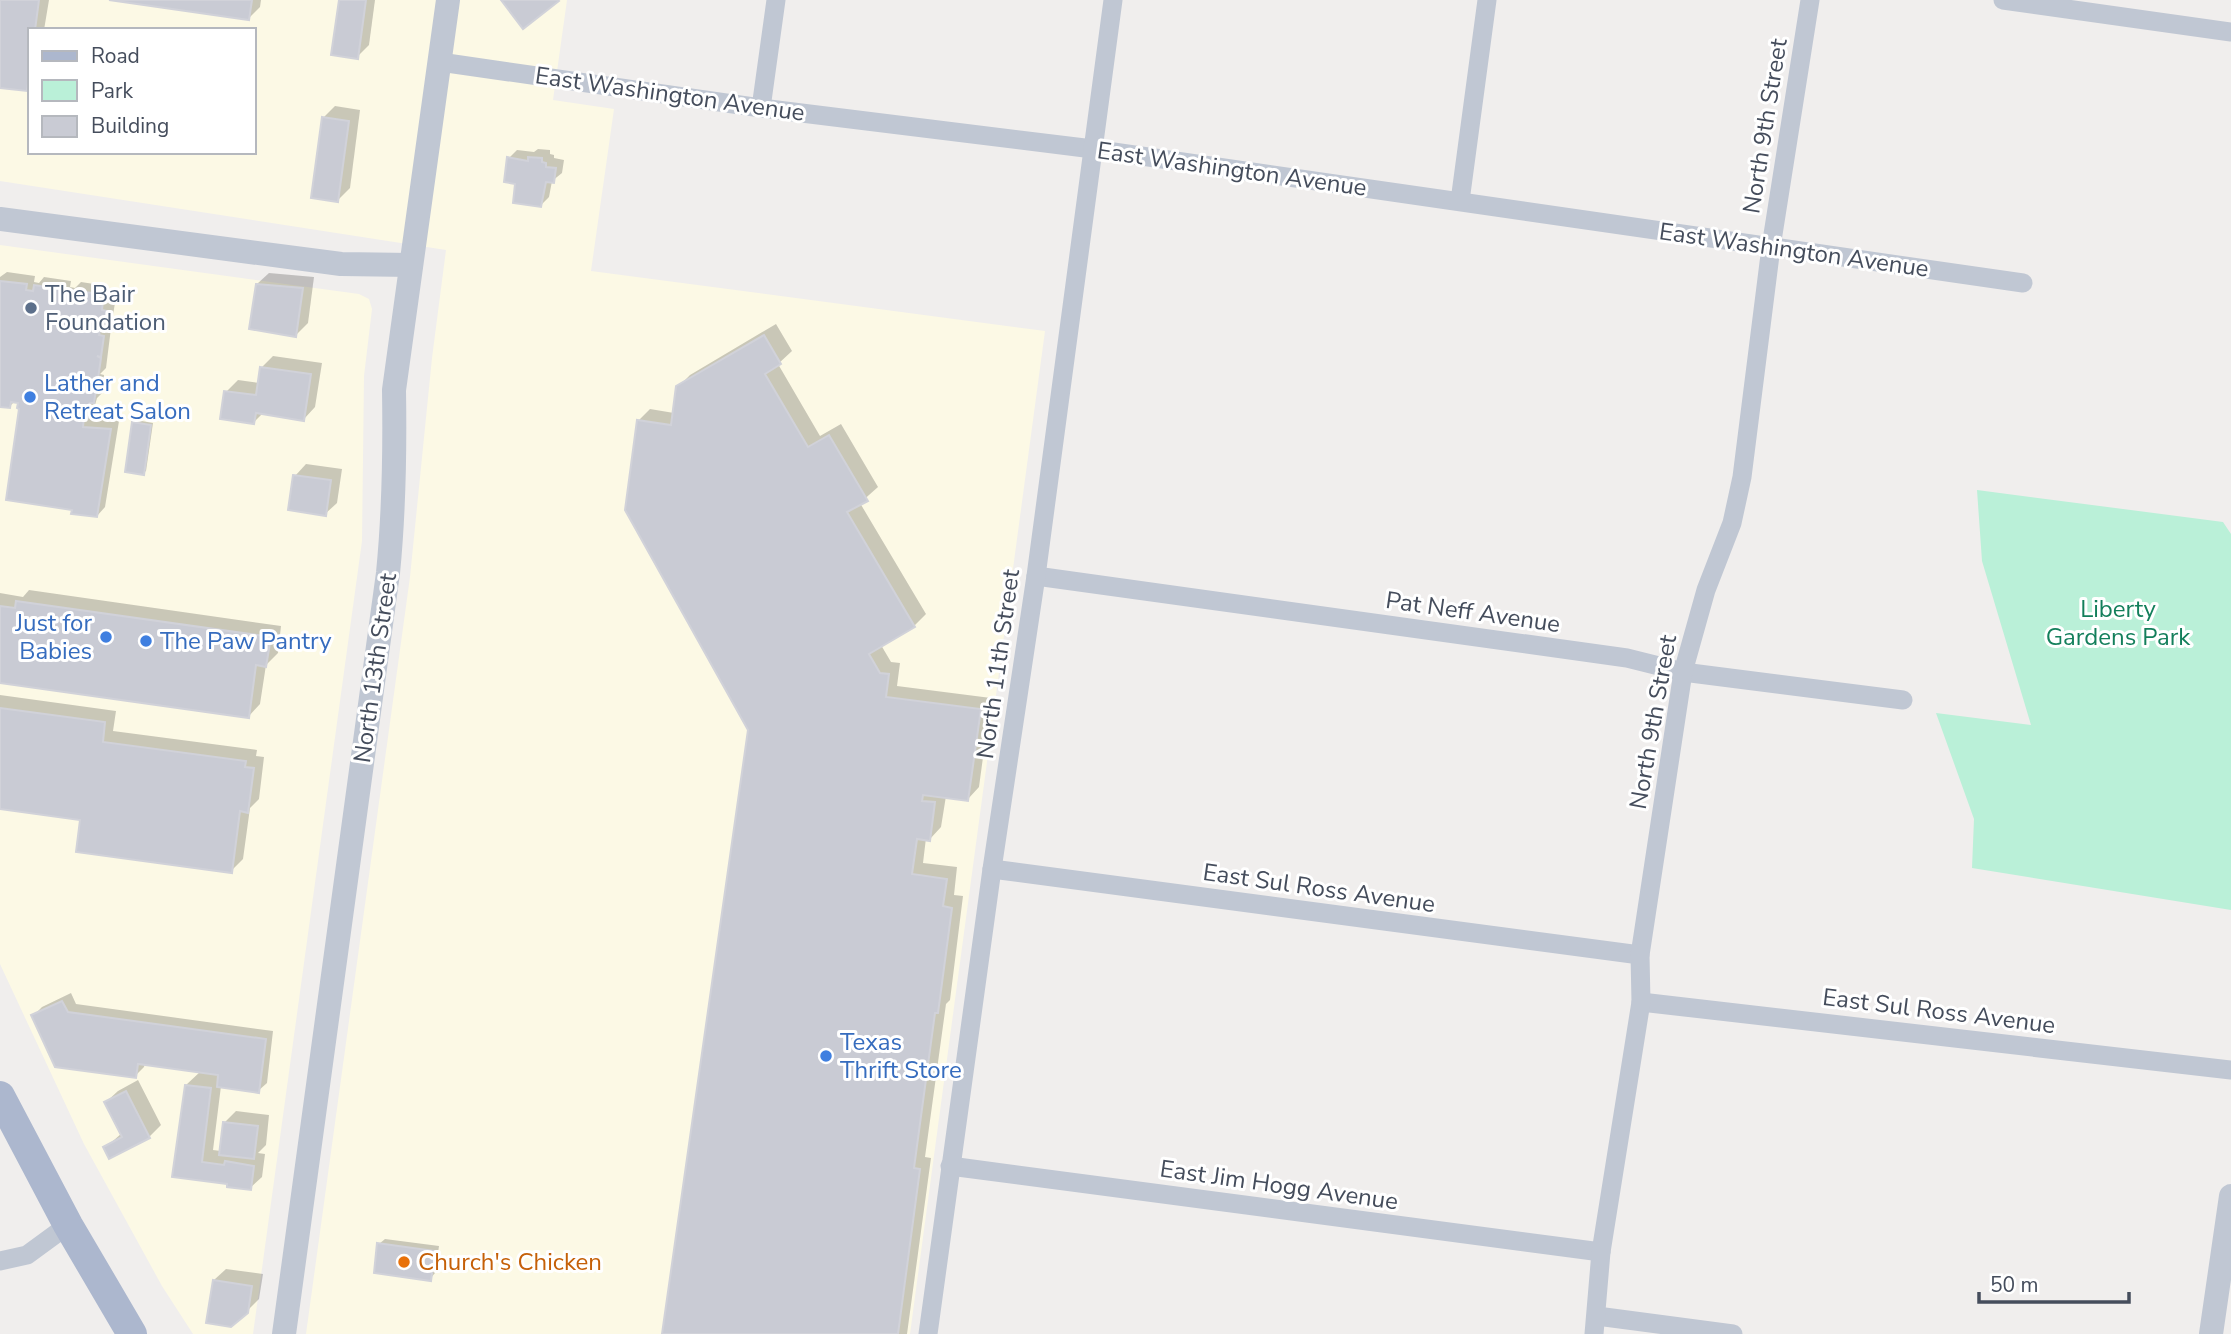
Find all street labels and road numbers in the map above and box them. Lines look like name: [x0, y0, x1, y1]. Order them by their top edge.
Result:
street label: North 9th Street: [1735, 36, 1795, 216]
street label: East Washington Avenue: [533, 59, 807, 129]
street label: East Washington Avenue: [1095, 134, 1369, 204]
street label: East Washington Avenue: [1657, 215, 1931, 285]
street label: North 11th Street: [969, 567, 1027, 761]
street label: North 13th Street: [346, 571, 404, 765]
street label: Pat Neff Avenue: [1384, 584, 1562, 640]
street label: North 9th Street: [1622, 632, 1684, 812]
street label: East Sul Ross Avenue: [1201, 856, 1437, 920]
street label: East Sul Ross Avenue: [1821, 981, 2057, 1041]
street label: East Jim Hogg Avenue: [1158, 1152, 1400, 1218]

